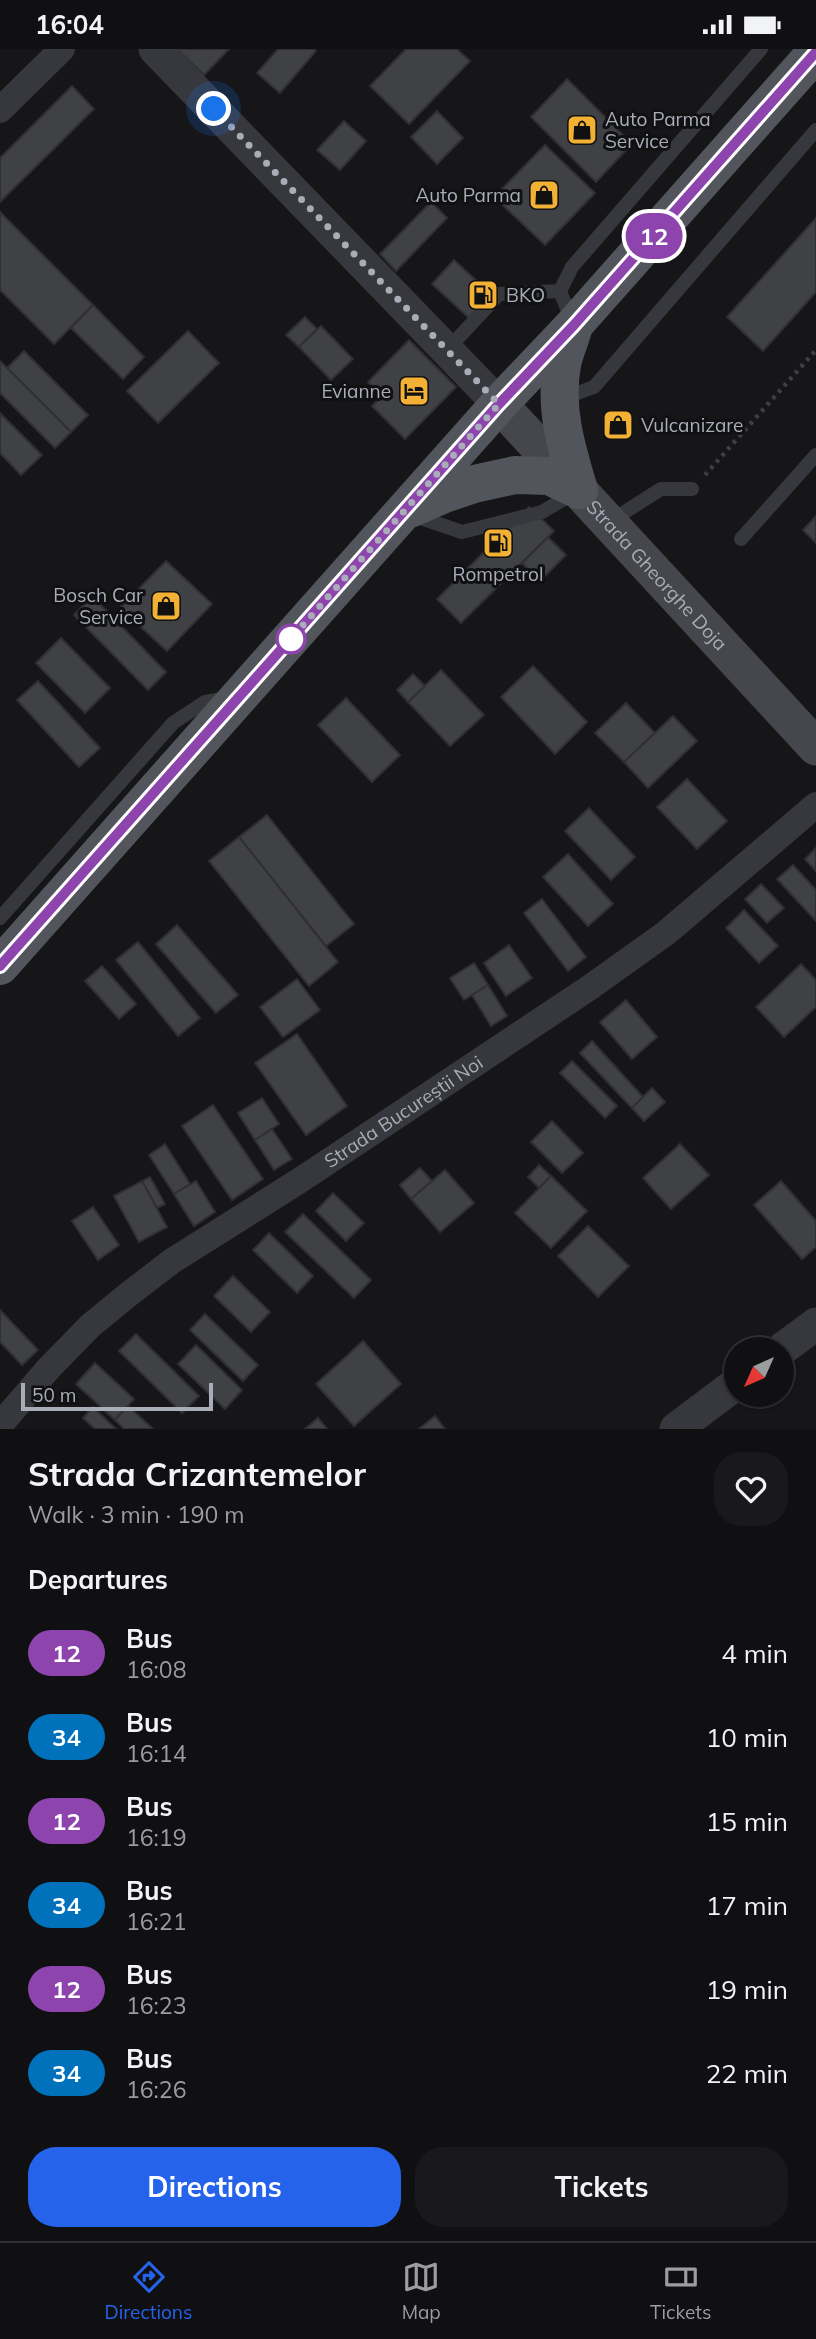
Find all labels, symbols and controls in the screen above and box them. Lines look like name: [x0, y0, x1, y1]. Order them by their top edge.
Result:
text: 16:04: [35, 8, 104, 41]
your location: [196, 91, 231, 126]
place label: Auto Parma Service: [605, 107, 711, 153]
shop icon: Auto Parma Service: [565, 113, 599, 147]
shop icon: Auto Parma: [527, 178, 561, 212]
place label: Auto Parma: [415, 183, 521, 207]
line badge: 12: [622, 213, 686, 259]
text: 12: [640, 221, 668, 251]
fuel station icon: BKO: [466, 278, 500, 312]
place label: BKO: [506, 283, 545, 307]
hotel icon: Evianne: [397, 374, 431, 408]
place label: Evianne: [321, 379, 391, 403]
shop icon: Vulcanizare: [601, 408, 635, 442]
place label: Vulcanizare: [641, 413, 743, 437]
street label: Strada Gheorghe Doja: [582, 495, 733, 655]
fuel station icon: Rompetrol: [481, 526, 515, 560]
place label: Rompetrol: [453, 562, 544, 586]
place label: Bosch Car Service: [53, 583, 143, 629]
shop icon: Bosch Car Service: [149, 589, 183, 623]
unlabelled marker: [276, 624, 306, 654]
street label: Strada Bucureștii Noi: [320, 1050, 487, 1173]
north arrow: [724, 1337, 794, 1407]
map controls: [724, 1337, 794, 1407]
scale bar: [21, 1380, 214, 1412]
text: 50 m: [32, 1383, 76, 1407]
button: heart: [714, 1452, 788, 1526]
text: Strada Crizantemelor: [28, 1453, 366, 1494]
text: Walk · 3 min · 190 m: [28, 1500, 245, 1529]
text: Departures: [28, 1563, 168, 1596]
text: Bus: [126, 1622, 172, 1655]
text: 4 min: [721, 1637, 788, 1670]
text: 12: [52, 1638, 81, 1668]
text: 16:08: [126, 1655, 186, 1684]
text: Bus: [126, 1706, 172, 1739]
text: 10 min: [706, 1721, 788, 1754]
text: 34: [52, 1722, 81, 1752]
text: 16:14: [126, 1739, 186, 1768]
text: Bus: [126, 1790, 172, 1823]
text: 15 min: [706, 1805, 788, 1838]
text: 12: [52, 1806, 81, 1836]
text: 16:19: [126, 1823, 186, 1852]
text: Bus: [126, 1874, 172, 1907]
text: 17 min: [706, 1889, 788, 1922]
text: 34: [52, 1890, 81, 1920]
text: 16:21: [126, 1907, 186, 1936]
text: Bus: [126, 1958, 172, 1991]
text: 19 min: [706, 1973, 788, 2006]
text: 12: [52, 1974, 81, 2004]
text: 16:23: [126, 1991, 186, 2020]
text: Bus: [126, 2042, 172, 2075]
text: 22 min: [706, 2057, 788, 2090]
text: 34: [52, 2058, 81, 2088]
text: 16:26: [126, 2075, 186, 2104]
button: Directions: [28, 2147, 401, 2227]
button: Tickets: [415, 2147, 788, 2227]
tab: Directions: [105, 2258, 192, 2324]
tab: Map: [402, 2258, 441, 2324]
tab: Tickets: [650, 2258, 711, 2324]

